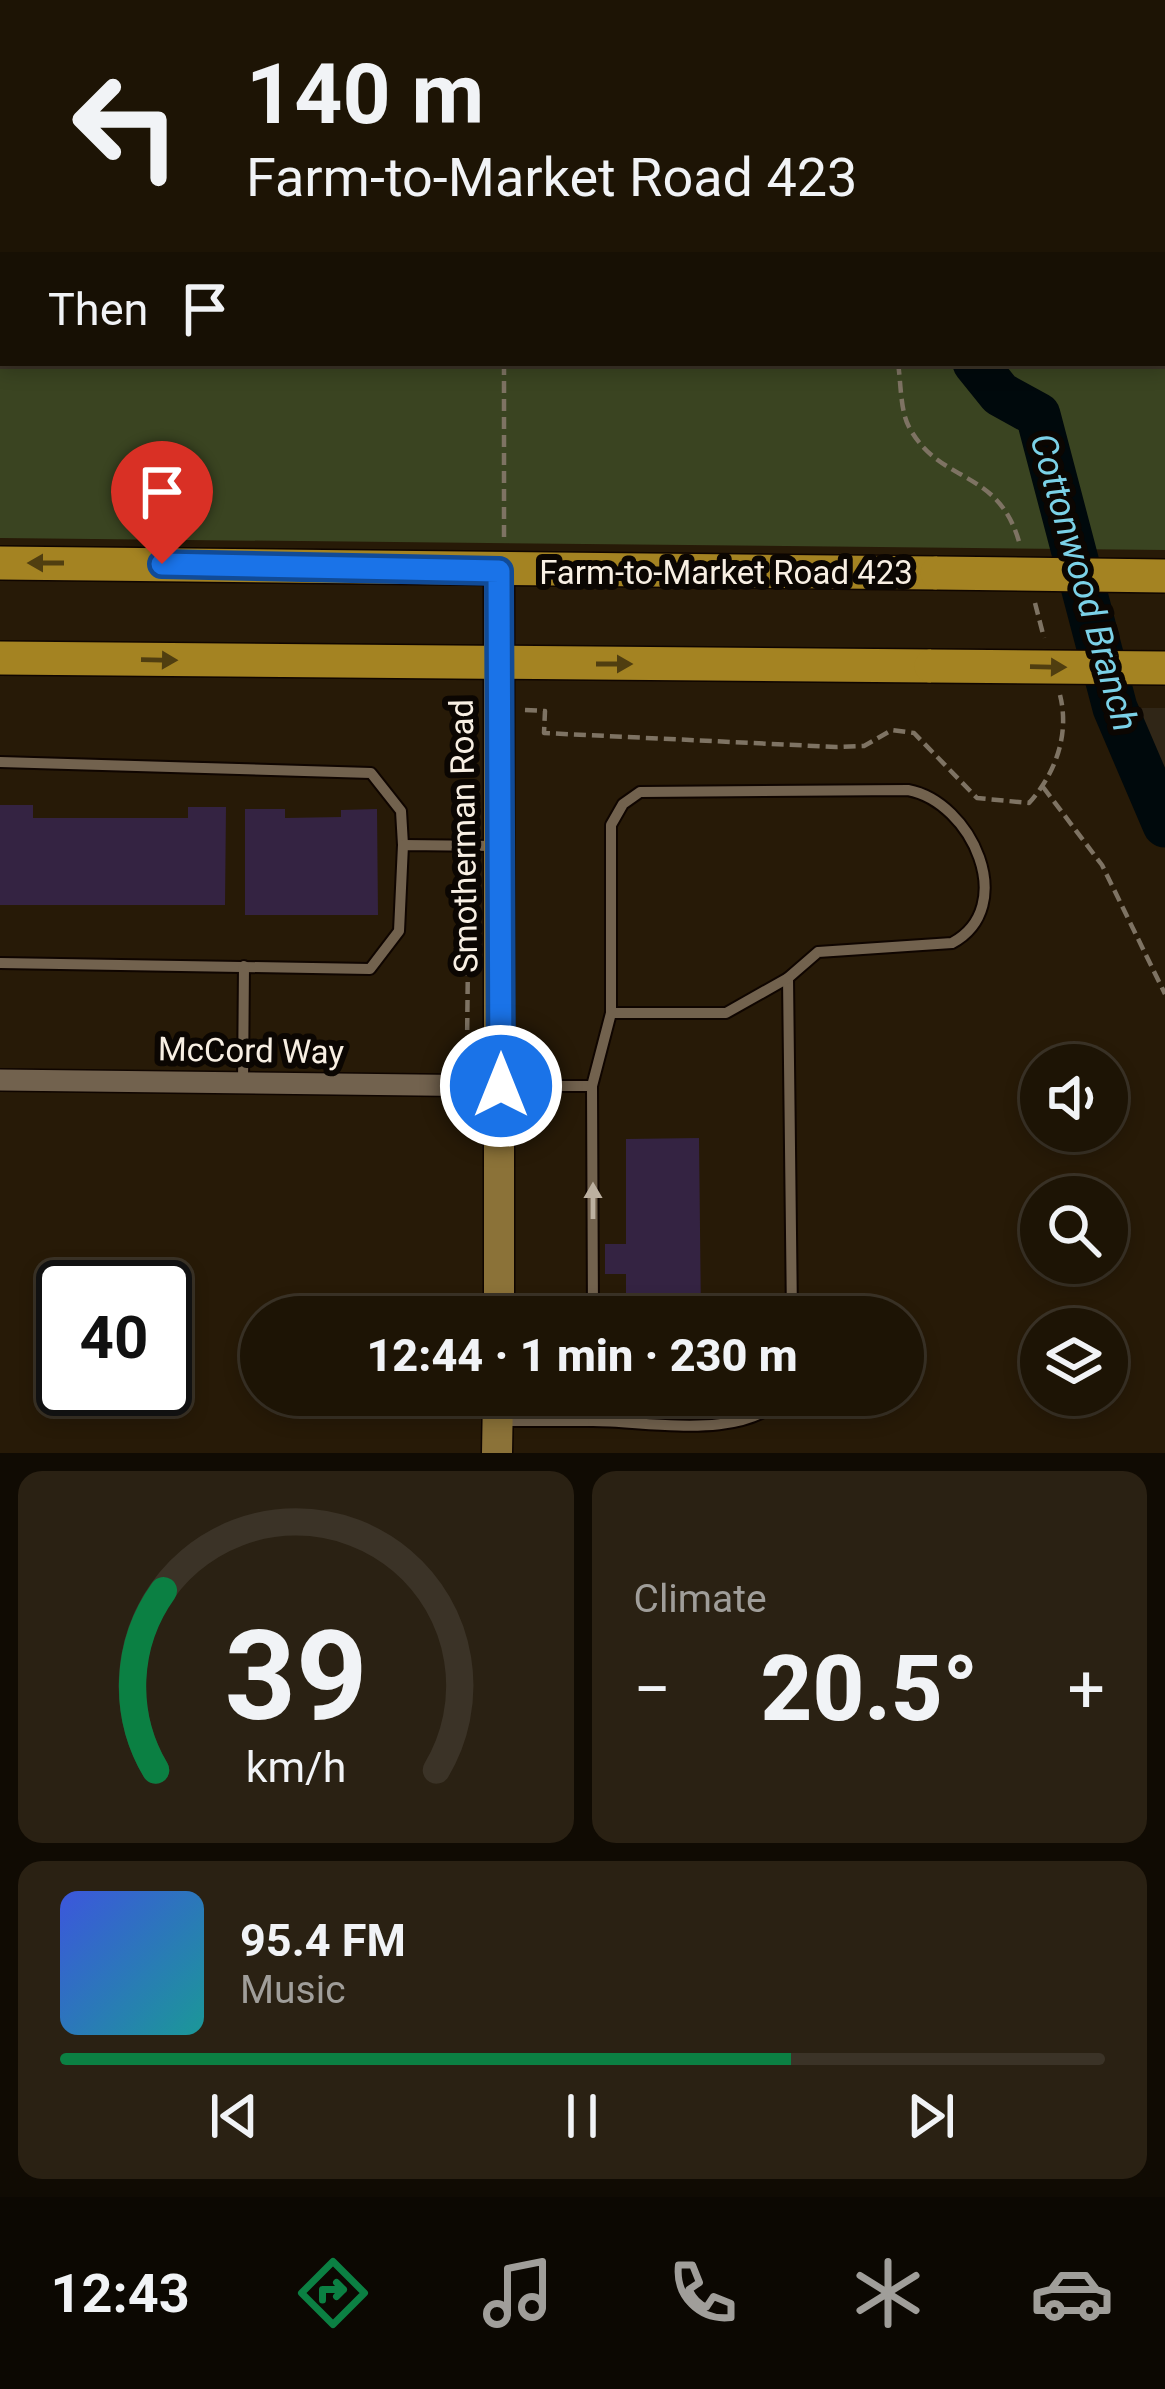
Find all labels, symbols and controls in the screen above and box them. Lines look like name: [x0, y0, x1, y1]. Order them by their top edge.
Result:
text: 140 m: [246, 45, 484, 144]
icon: left: [48, 48, 204, 204]
text: Farm-to-Market Road 423: [246, 146, 857, 209]
icon: arrive: [172, 276, 238, 342]
text: Then: [48, 283, 148, 336]
water label: Cottonwood Branch: [1021, 429, 1147, 736]
pin: [111, 441, 213, 564]
icon: arrive: [129, 459, 195, 525]
one-way arrow: [26, 553, 64, 573]
street label: Farm-to-Market Road 423: [539, 553, 913, 592]
one-way arrow: [141, 650, 179, 669]
one-way arrow: [596, 654, 634, 673]
one-way arrow: [1030, 657, 1068, 677]
street label: Smotherman Road: [442, 699, 485, 973]
position arrow: [438, 1023, 564, 1149]
street label: McCord Way: [158, 1029, 345, 1072]
map controls: [1020, 1044, 1128, 1416]
button: sound: [1020, 1044, 1128, 1152]
button: search: [1020, 1176, 1128, 1284]
one-way arrow: [583, 1181, 603, 1219]
speed limit sign: 40: [36, 1260, 192, 1416]
button: layers: [1020, 1308, 1128, 1416]
text: 12:44 · 1 min · 230 m: [366, 1329, 798, 1382]
text: Climate: [634, 1576, 767, 1622]
text: 39: [224, 1603, 367, 1749]
text: 20.5°: [761, 1637, 978, 1742]
text: −: [634, 1651, 671, 1728]
text: +: [1068, 1651, 1105, 1728]
text: km/h: [245, 1742, 346, 1792]
text: 95.4 FM: [240, 1914, 406, 1967]
text: Music: [240, 1967, 346, 2013]
icon: previous: [201, 2083, 267, 2149]
icon: pause: [549, 2083, 615, 2149]
icon: next: [898, 2083, 964, 2149]
icon: directions: [291, 2251, 375, 2335]
icon: music: [476, 2251, 560, 2335]
icon: phone: [661, 2251, 745, 2335]
icon: climate: [846, 2251, 930, 2335]
icon: car: [1030, 2251, 1114, 2335]
text: 12:43: [50, 2262, 190, 2325]

